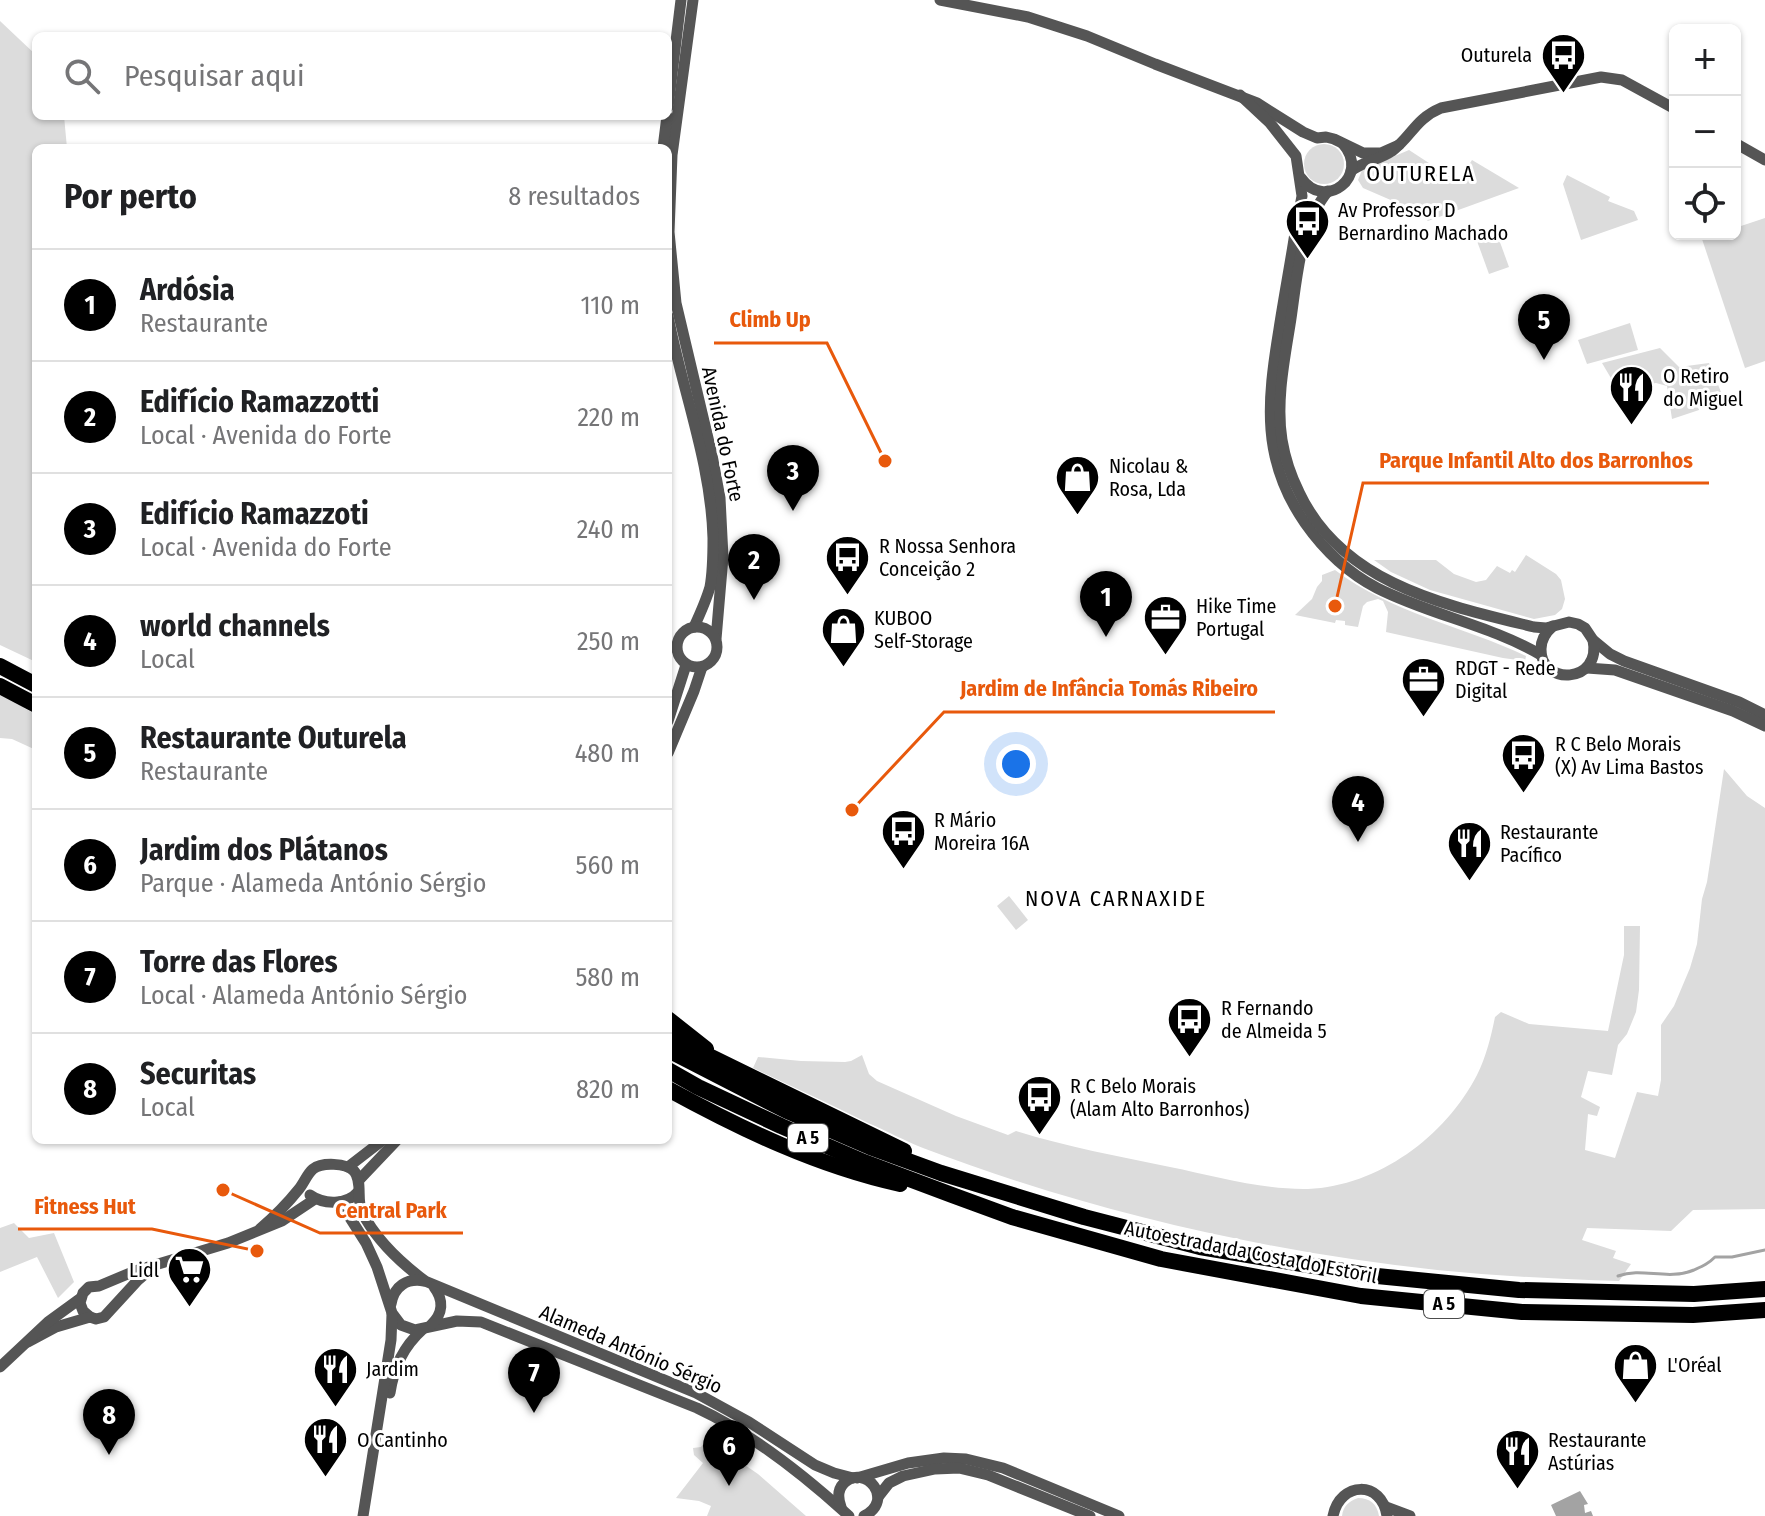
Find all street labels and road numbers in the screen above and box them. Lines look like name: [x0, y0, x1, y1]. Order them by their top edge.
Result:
street label: Avenida do Forte: [697, 364, 749, 504]
road number: A 5: [788, 1124, 828, 1152]
street label: Autoestrada da Costa do Estoril: [1123, 1216, 1379, 1288]
road number: A 5: [1424, 1290, 1464, 1318]
street label: Alameda António Sérgio: [536, 1300, 726, 1398]

